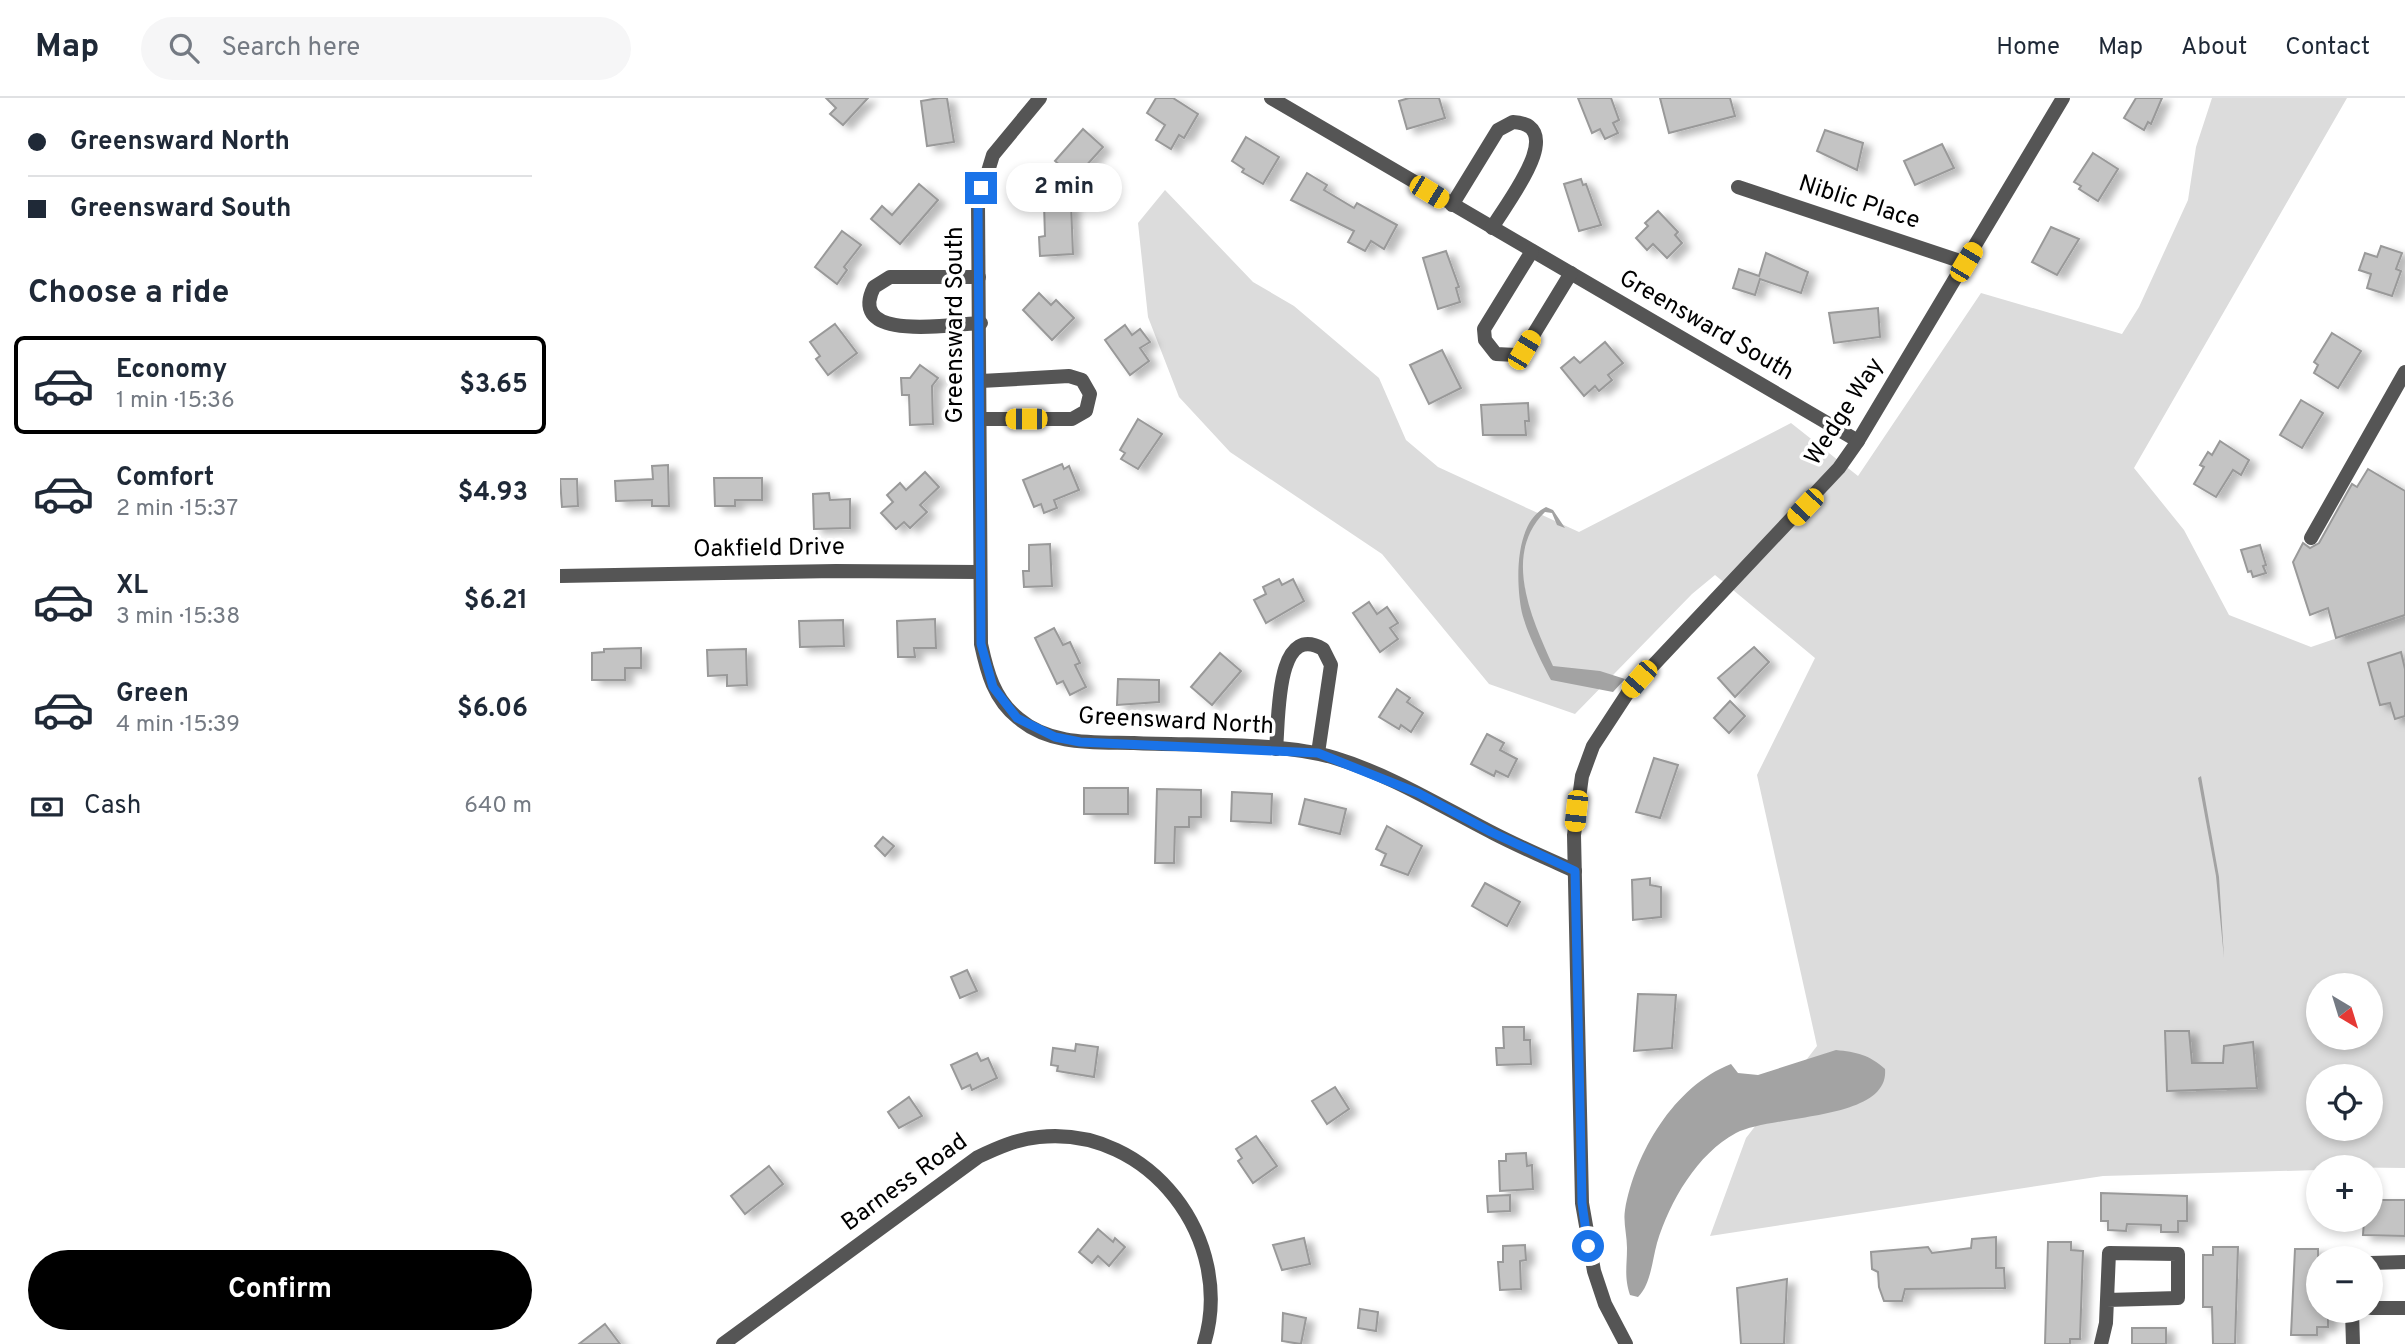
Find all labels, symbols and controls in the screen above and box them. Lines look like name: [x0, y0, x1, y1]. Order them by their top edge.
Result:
search box: [141, 17, 631, 80]
text: Map: [35, 27, 99, 69]
icon: search: [165, 29, 203, 67]
text: Search here: [221, 32, 360, 65]
text: Home: [1996, 33, 2060, 63]
text: Map: [2098, 33, 2143, 63]
text: About: [2181, 33, 2247, 63]
text: Contact: [2285, 33, 2370, 63]
text: Greensward North: [70, 126, 290, 159]
callout: 2 min: [1006, 164, 1121, 212]
street label: Niblic Place: [1794, 169, 1924, 237]
route end: [965, 172, 997, 204]
car: [1406, 172, 1453, 212]
text: 2 min: [1034, 173, 1094, 202]
text: Greensward South: [70, 193, 291, 226]
street label: Greensward South: [941, 227, 971, 423]
car: [1947, 239, 1986, 285]
street label: Greensward South: [1613, 264, 1799, 388]
text: Choose a ride: [28, 274, 229, 314]
car: [1505, 327, 1544, 373]
street label: Wedge Way: [1799, 352, 1891, 472]
icon: car: [32, 354, 95, 417]
text: Economy: [116, 354, 227, 387]
text: $3.65: [459, 369, 528, 402]
text: 1 min · 15:36: [116, 387, 235, 416]
car: [1006, 409, 1048, 430]
icon: car: [32, 462, 95, 525]
text: Comfort: [116, 462, 214, 495]
text: $4.93: [458, 477, 528, 510]
car: [1783, 484, 1828, 530]
text: 2 min · 15:37: [116, 495, 238, 524]
street label: Oakfield Drive: [693, 533, 845, 565]
icon: car: [32, 570, 95, 633]
text: XL: [116, 570, 148, 603]
text: $6.21: [464, 585, 528, 618]
text: 3 min · 15:38: [116, 603, 240, 632]
car: [1618, 656, 1661, 702]
icon: car: [32, 678, 95, 741]
text: Green: [116, 678, 189, 711]
text: $6.06: [457, 693, 528, 726]
street label: Greensward North: [1077, 702, 1275, 742]
text: 4 min · 15:39: [116, 711, 240, 740]
icon: cash: [28, 788, 66, 826]
car: [1564, 789, 1589, 833]
text: Cash: [84, 790, 141, 823]
text: 640 m: [464, 792, 532, 821]
north arrow: [2306, 973, 2384, 1050]
map controls: [2306, 973, 2383, 1323]
button: locate: [2306, 1064, 2383, 1141]
street label: Barness Road: [836, 1127, 974, 1239]
button: +: [2306, 1155, 2383, 1232]
route start: [1572, 1230, 1604, 1262]
button: −: [2306, 1246, 2383, 1323]
button: Confirm: [28, 1250, 532, 1330]

